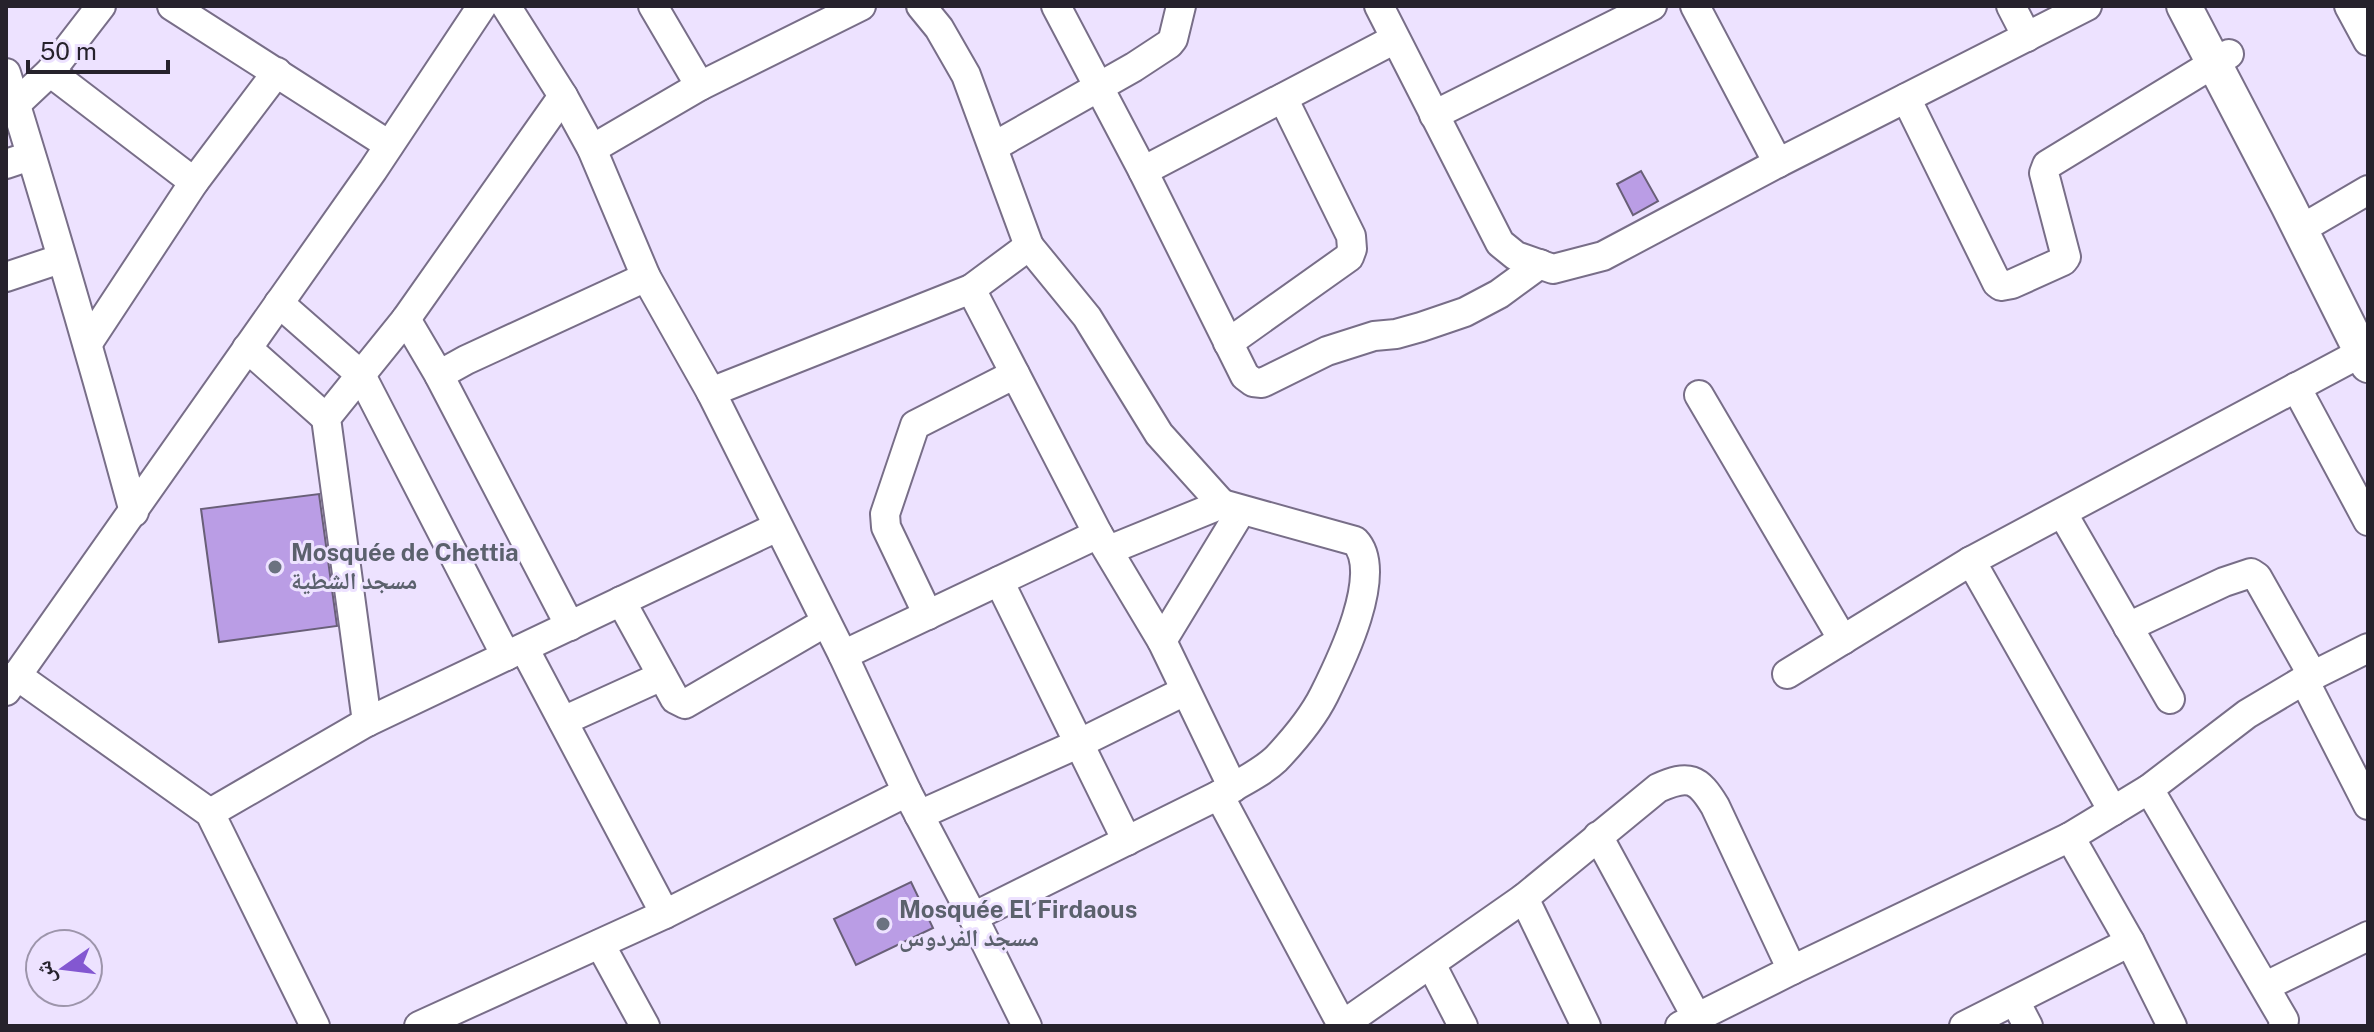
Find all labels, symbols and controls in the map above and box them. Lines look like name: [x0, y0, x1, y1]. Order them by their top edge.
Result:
scale bar: [28, 24, 168, 74]
text: 50 m: [40, 37, 97, 65]
place label: Mosquée de Chettia مسجد الشطية: [291, 538, 519, 595]
marker: Mosquée de Chettia مسجد الشطية: [266, 558, 284, 576]
place label: Mosquée El Firdaous مسجد الفردوس: [899, 895, 1137, 952]
marker: Mosquée El Firdaous مسجد الفردوس: [874, 915, 892, 933]
north arrow: [24, 928, 104, 1008]
text: ش: [29, 958, 61, 987]

